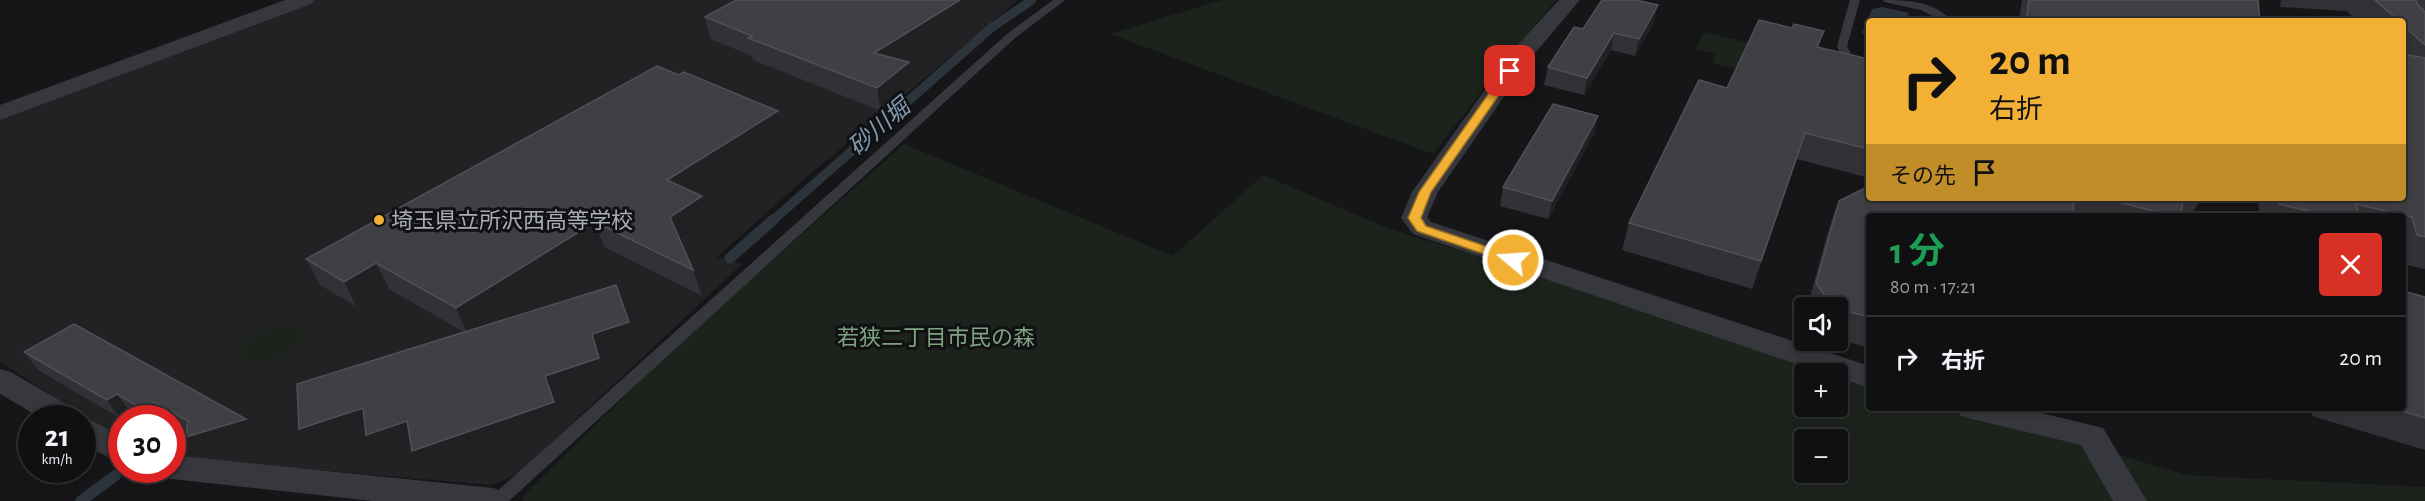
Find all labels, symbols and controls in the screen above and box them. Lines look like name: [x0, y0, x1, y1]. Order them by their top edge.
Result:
text: 20 m: [1989, 40, 2071, 82]
icon: right: [1890, 42, 1968, 120]
pin: [1484, 45, 1535, 96]
icon: arrive: [1493, 54, 1526, 87]
water label: 砂川堀: [844, 92, 918, 160]
text: 右折: [1989, 96, 2043, 123]
icon: arrive: [1968, 156, 2001, 189]
text: その先: [1890, 165, 1956, 187]
place label: 埼玉県立所沢西高等学校: [391, 209, 633, 232]
marker: 埼玉県立所沢西高等学校: [372, 213, 386, 227]
position arrow: [1481, 228, 1545, 292]
button: close: [2319, 233, 2382, 296]
text: 1 分: [1890, 234, 1944, 270]
text: 80 m · 17:21: [1890, 277, 1976, 297]
map controls: [1794, 297, 1848, 483]
button: sound: [1794, 297, 1848, 351]
park label: 若狭二丁目市民の森: [837, 326, 1035, 349]
icon: right: [1890, 342, 1923, 375]
text: 20 m: [2339, 347, 2382, 369]
text: 右折: [1941, 350, 1985, 372]
button: +: [1794, 363, 1848, 417]
speed limit sign: 30: [108, 405, 186, 483]
text: 21: [45, 422, 69, 452]
button: −: [1794, 429, 1848, 483]
text: km/h: [42, 452, 72, 467]

